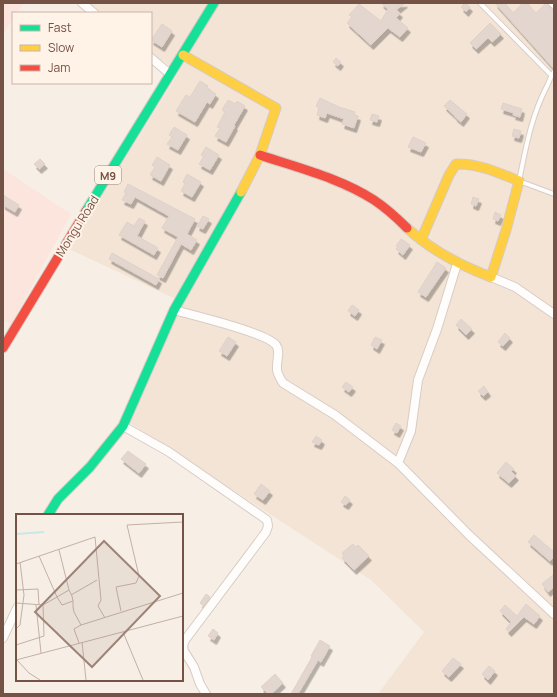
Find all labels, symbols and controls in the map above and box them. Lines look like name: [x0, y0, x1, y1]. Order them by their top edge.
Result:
legend: [12, 12, 152, 84]
text: Fast: [48, 19, 72, 36]
text: Slow: [48, 39, 74, 56]
text: Jam: [48, 59, 70, 76]
road number: M9: [95, 166, 121, 184]
street label: Mongu Road: [51, 192, 103, 260]
inset map: [16, 514, 183, 681]

